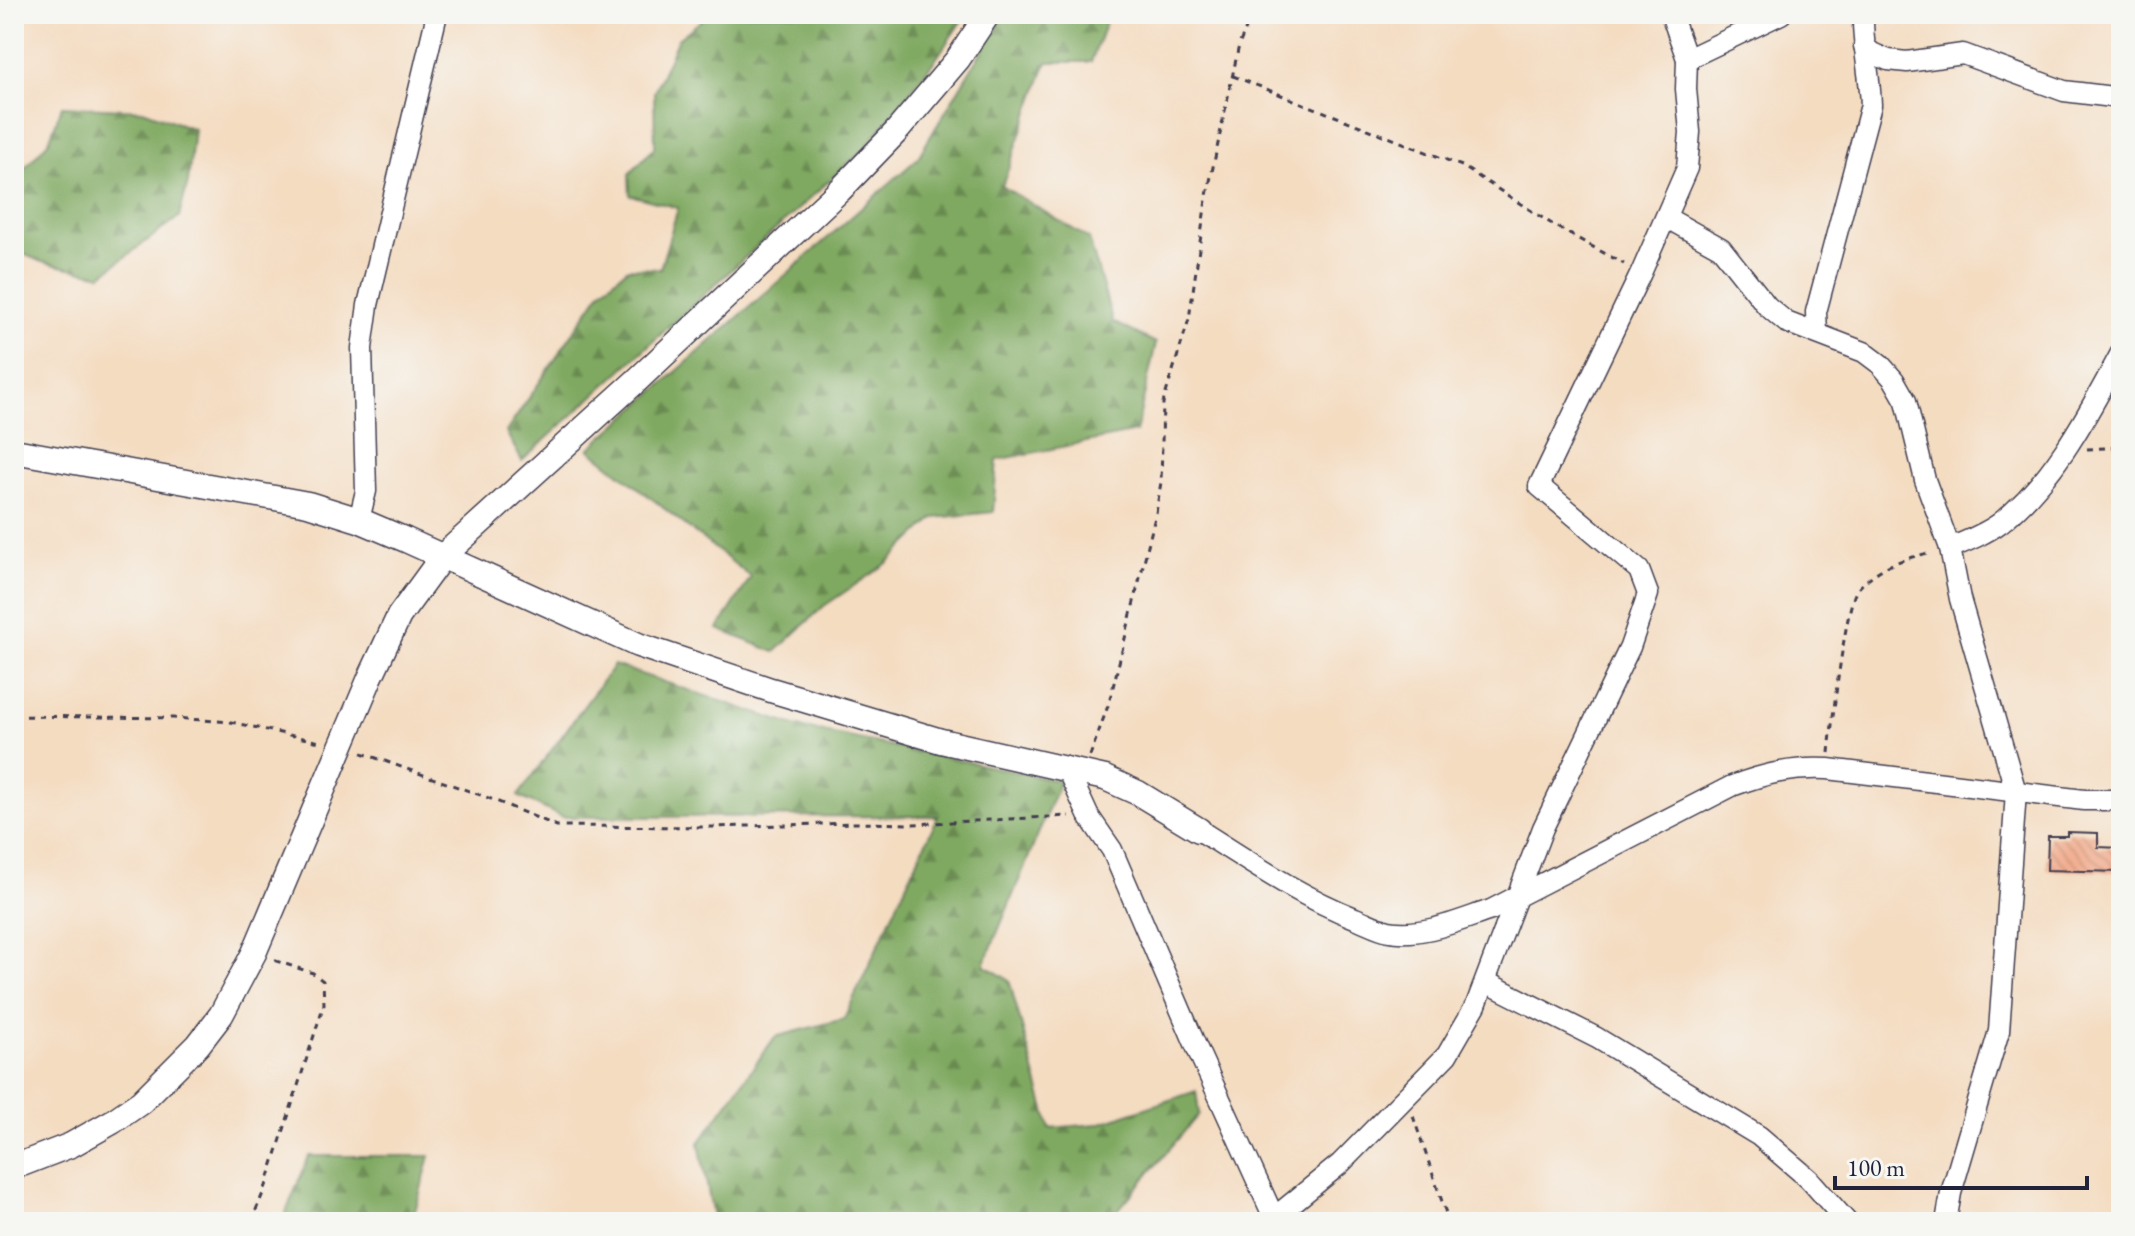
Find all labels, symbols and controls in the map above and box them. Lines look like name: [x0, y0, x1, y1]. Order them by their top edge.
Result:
scale bar: [1835, 1140, 2087, 1190]
text: 100 m: [1847, 1152, 1905, 1183]

